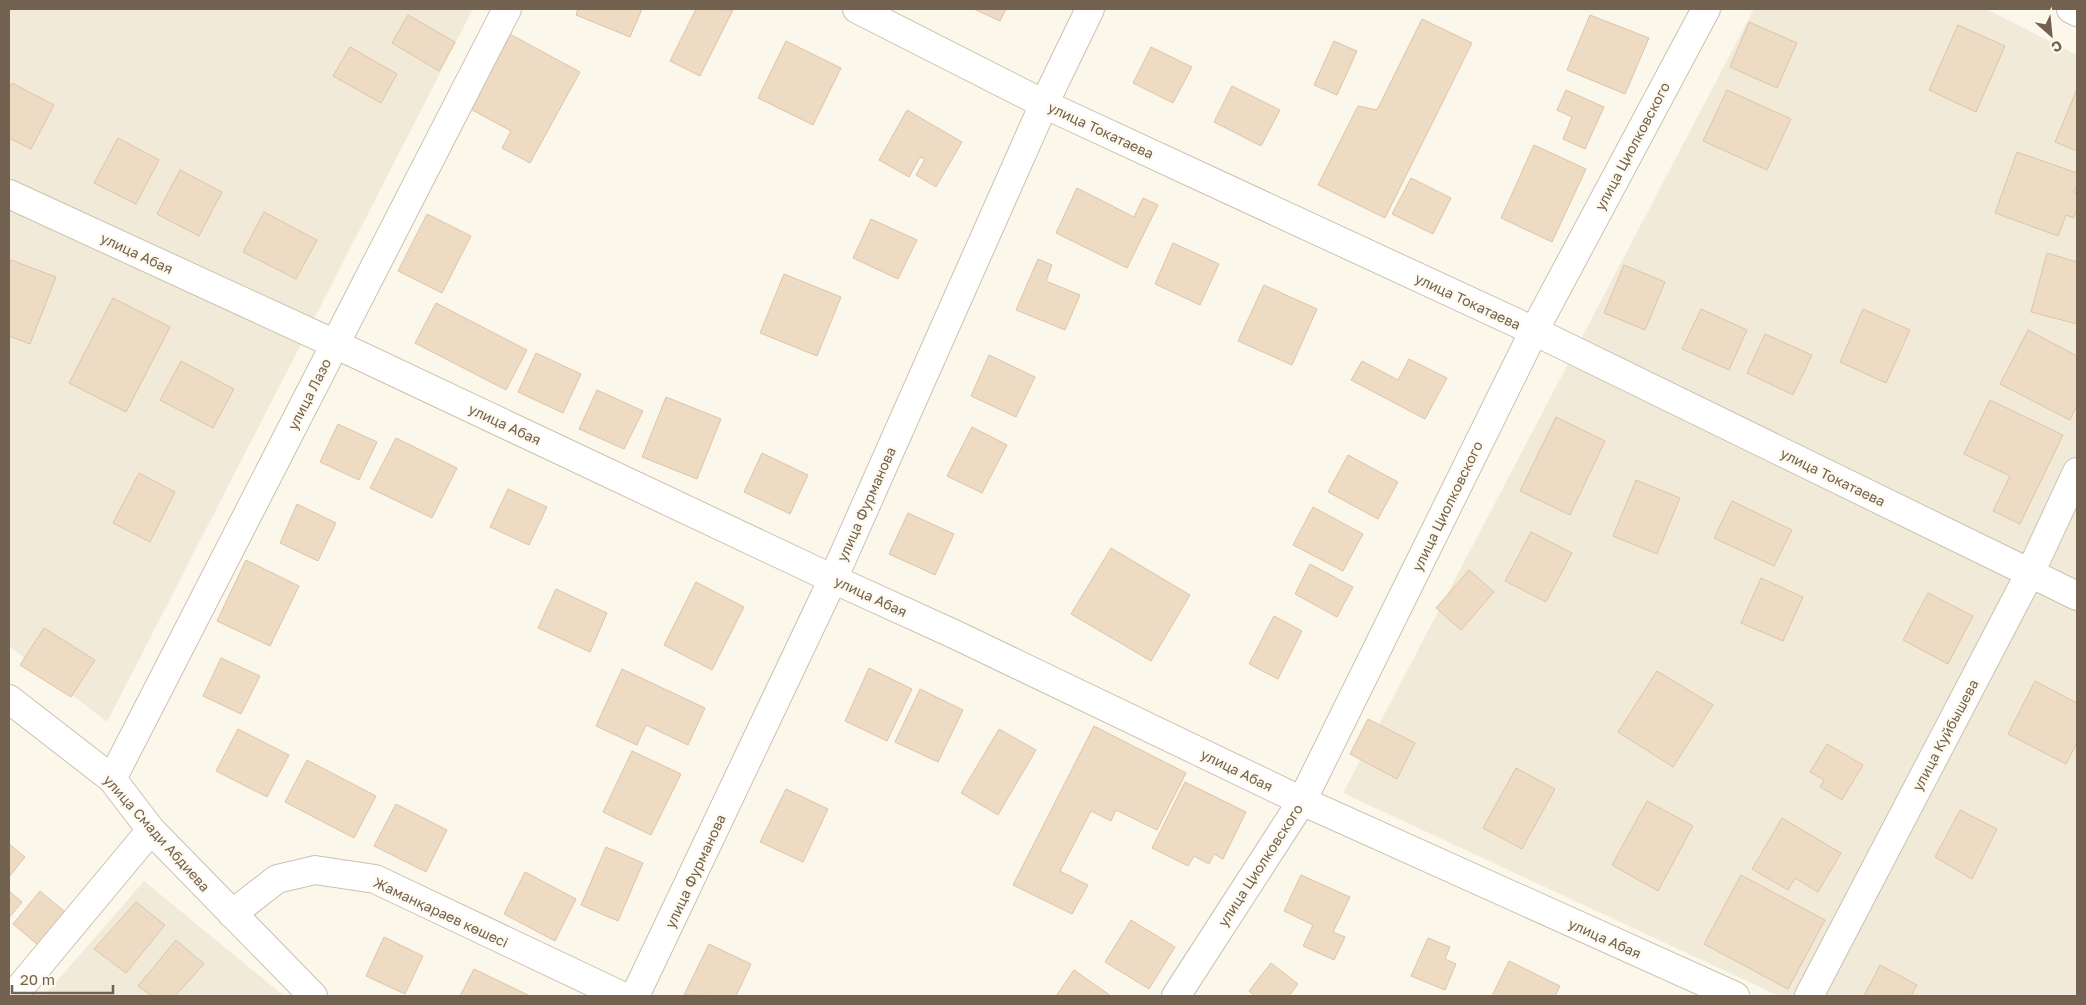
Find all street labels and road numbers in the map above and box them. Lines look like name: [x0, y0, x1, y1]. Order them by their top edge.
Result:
street label: улица Циолковского: [1591, 79, 1673, 213]
street label: улица Токатаева: [1046, 98, 1156, 162]
street label: улица Абая: [98, 229, 176, 277]
street label: улица Токатаева: [1413, 269, 1523, 333]
street label: улица Лазо: [284, 355, 334, 433]
street label: улица Абая: [466, 400, 544, 448]
street label: улица Циолковского: [1408, 438, 1486, 574]
street label: улица Фурманова: [833, 444, 899, 564]
street label: улица Токатаева: [1778, 444, 1888, 510]
street label: улица Абая: [832, 572, 910, 620]
street label: улица Куйбышева: [1908, 676, 1982, 794]
street label: улица Абая: [1198, 745, 1276, 795]
street label: улица Смади Абдиева: [100, 771, 214, 895]
street label: улица Циолковского: [1214, 800, 1306, 930]
street label: улица Фурманова: [661, 811, 729, 931]
street label: Жаманқараев көшесі: [371, 873, 511, 951]
street label: улица Абая: [1566, 914, 1644, 962]

